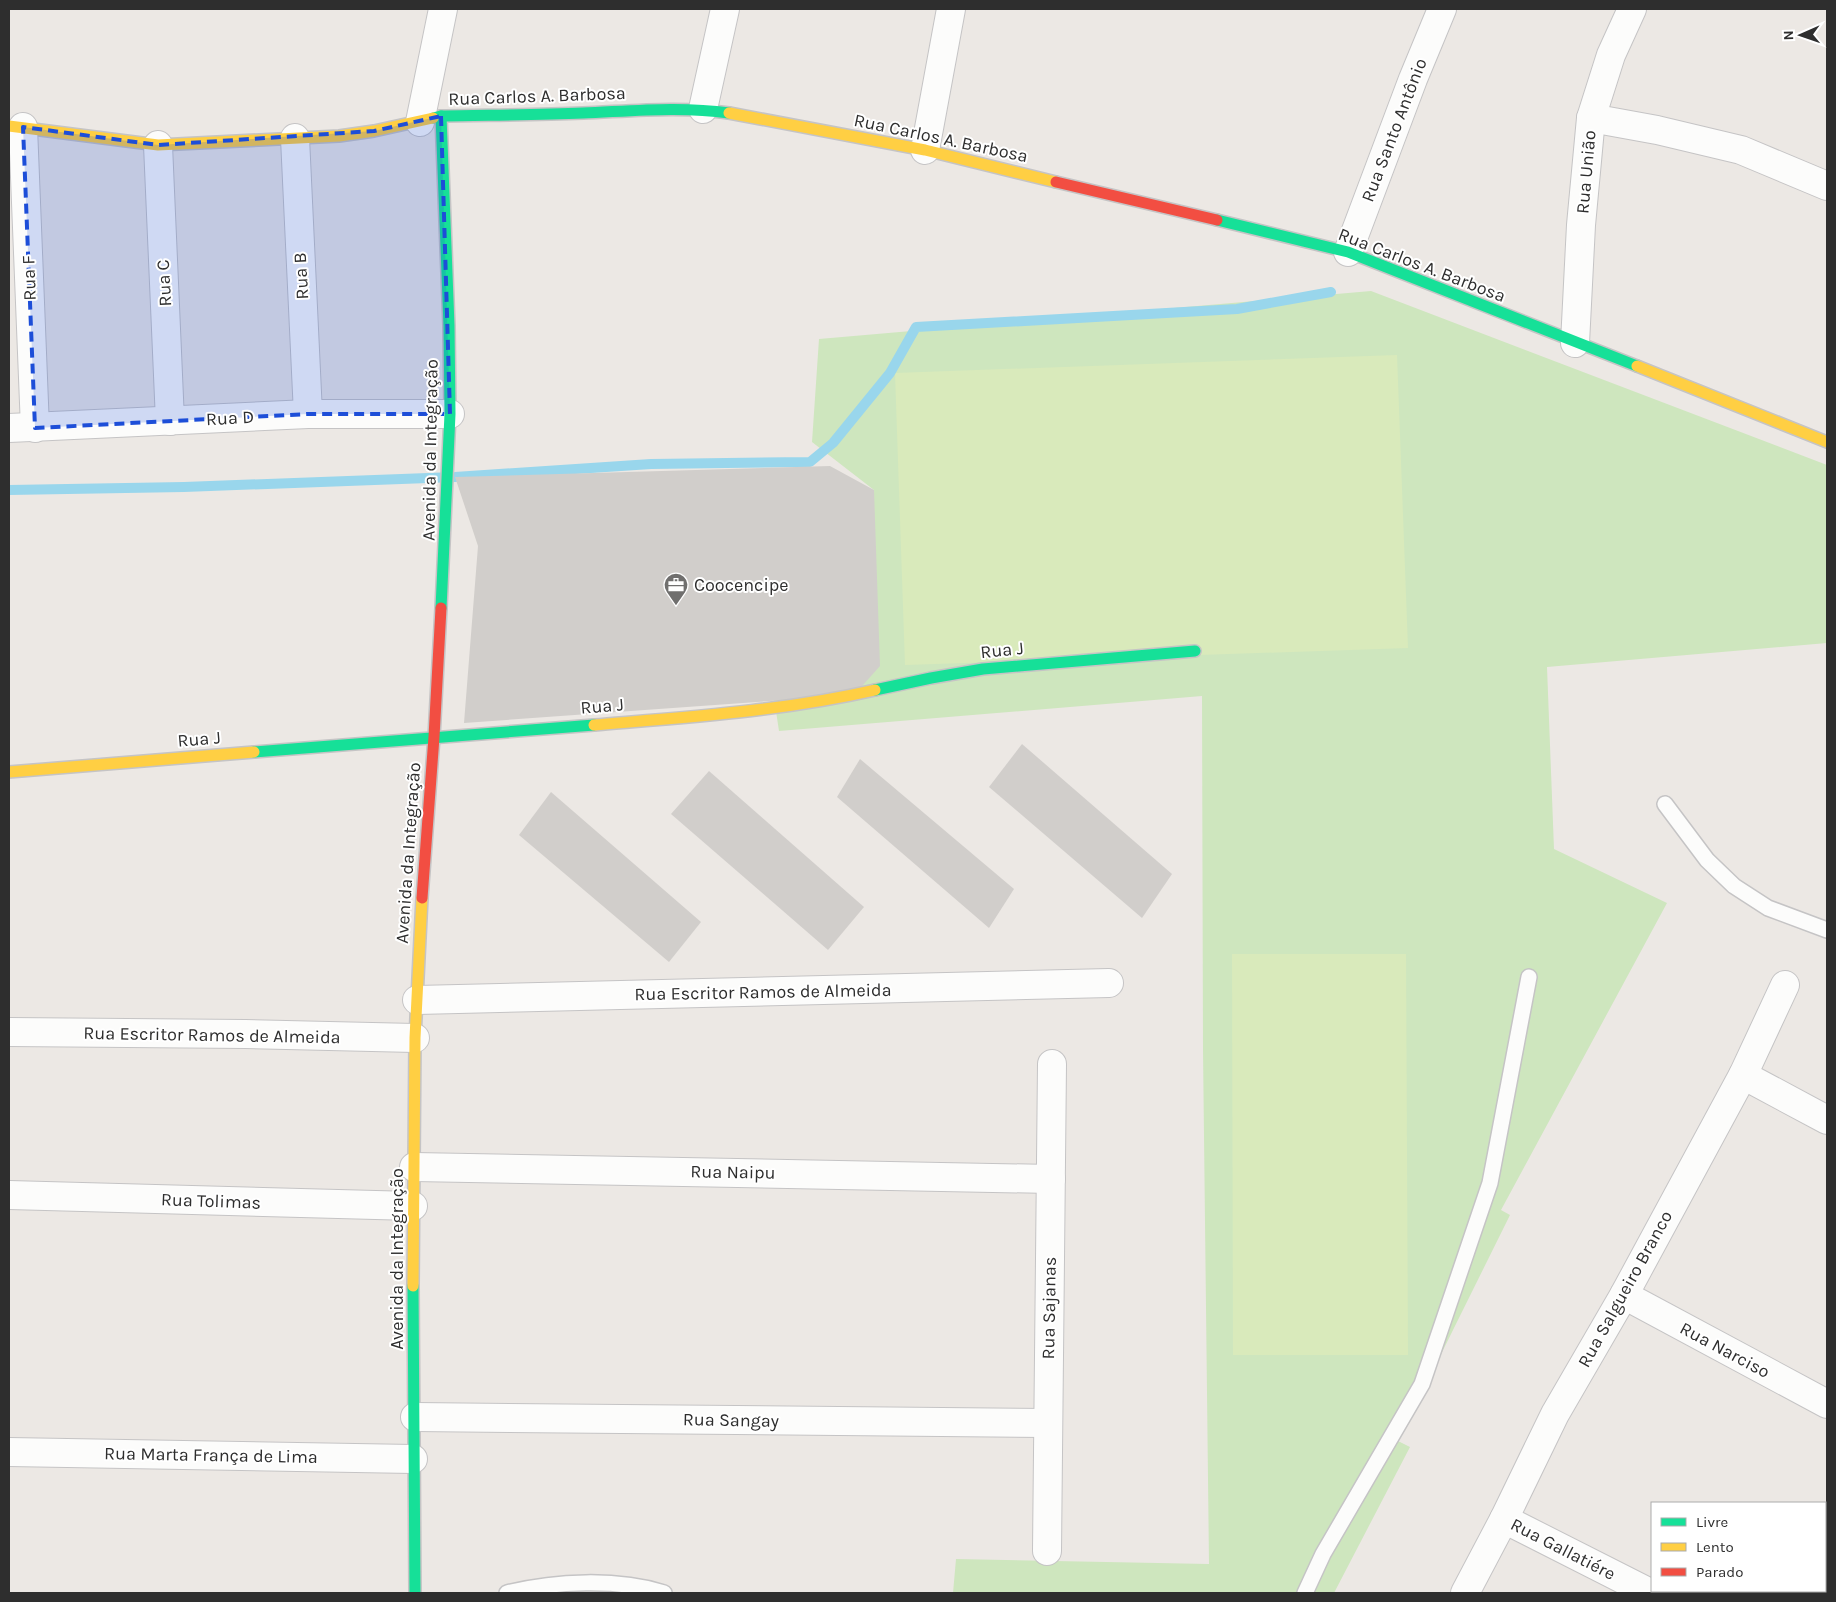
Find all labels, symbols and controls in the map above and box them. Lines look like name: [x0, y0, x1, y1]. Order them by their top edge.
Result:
north arrow: [1776, 10, 1826, 60]
text: N: [1780, 30, 1797, 41]
street label: Rua Santo Antônio: [1356, 55, 1432, 205]
street label: Rua Carlos A. Barbosa: [448, 82, 626, 110]
street label: Rua Carlos A. Barbosa: [852, 109, 1030, 167]
street label: Rua União: [1571, 129, 1601, 215]
street label: Rua Carlos A. Barbosa: [1335, 223, 1509, 307]
street label: Rua B: [289, 252, 313, 300]
street label: Rua F: [17, 255, 41, 301]
street label: Rua C: [152, 259, 176, 307]
street label: Avenida da Integração: [417, 359, 443, 541]
street label: Rua D: [205, 406, 255, 430]
office icon: Coocencipe: [663, 572, 689, 606]
place label: Coocencipe: [694, 574, 789, 596]
street label: Rua J: [979, 637, 1025, 663]
street label: Rua J: [579, 693, 625, 719]
street label: Rua J: [176, 726, 222, 752]
street label: Avenida da Integração: [391, 762, 425, 944]
street label: Rua Escritor Ramos de Almeida: [634, 979, 892, 1005]
street label: Rua Escritor Ramos de Almeida: [83, 1022, 341, 1048]
street label: Rua Naipu: [690, 1160, 776, 1184]
street label: Avenida da Integração: [386, 1168, 408, 1350]
street label: Rua Tolimas: [161, 1188, 261, 1214]
street label: Rua Salgueiro Branco: [1573, 1207, 1677, 1371]
street label: Rua Sajanas: [1037, 1256, 1061, 1360]
street label: Rua Narciso: [1676, 1317, 1774, 1383]
street label: Rua Sangay: [683, 1408, 780, 1432]
street label: Rua Marta França de Lima: [104, 1442, 318, 1468]
legend: [1651, 1502, 1826, 1592]
street label: Rua Gallatiére: [1507, 1513, 1619, 1585]
text: Livre: [1696, 1513, 1728, 1531]
text: Lento: [1696, 1538, 1734, 1556]
text: Parado: [1696, 1563, 1743, 1581]

